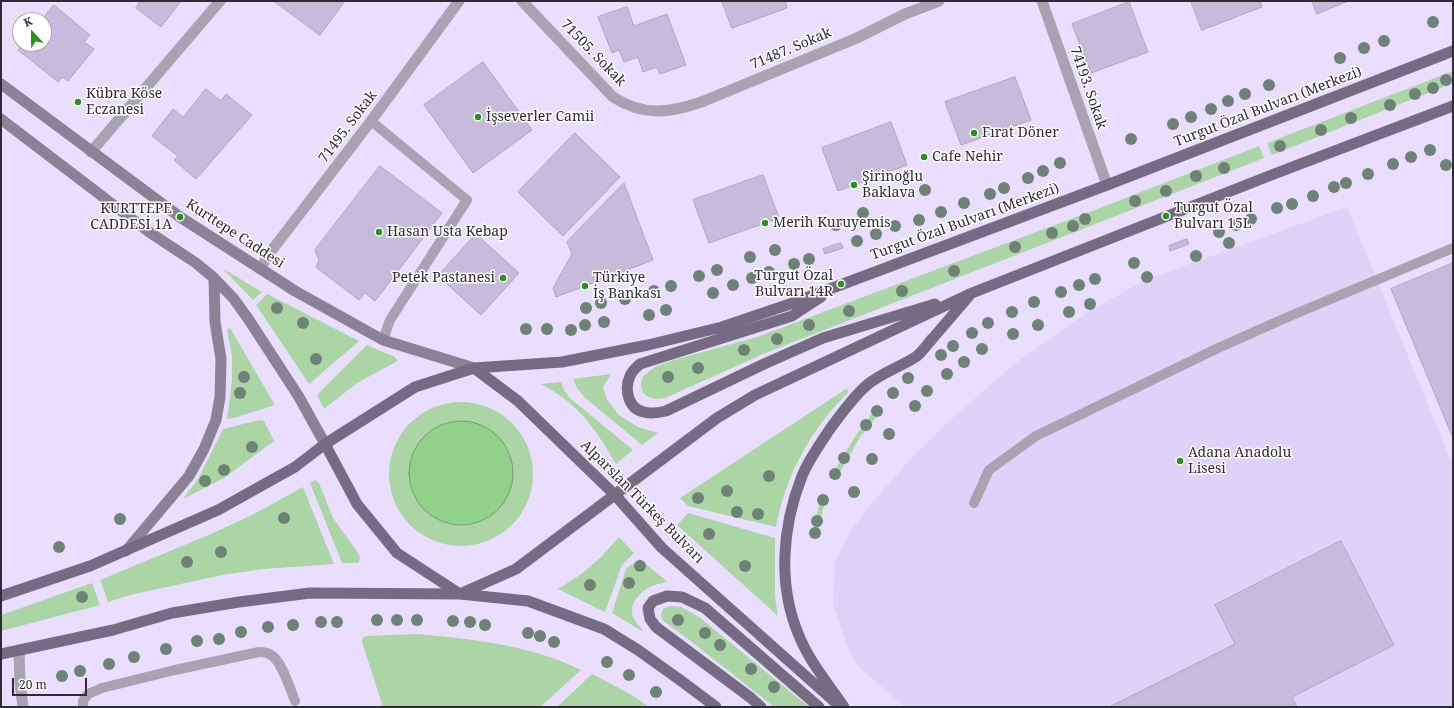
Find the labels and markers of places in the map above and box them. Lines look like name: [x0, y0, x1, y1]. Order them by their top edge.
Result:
place label: Kübra Köse Eczanesi: [86, 86, 162, 118]
marker: Kübra Köse Eczanesi: [73, 97, 83, 107]
place label: İşseverler Camii: [486, 109, 594, 125]
marker: İşseverler Camii: [473, 112, 483, 122]
place label: Fırat Döner: [982, 125, 1059, 141]
marker: Fırat Döner: [969, 128, 979, 138]
place label: Cafe Nehir: [932, 149, 1003, 165]
marker: Cafe Nehir: [919, 152, 929, 162]
place label: Şirinoğlu Baklava: [862, 169, 923, 202]
marker: Şirinoğlu Baklava: [849, 180, 859, 190]
place label: Turgut Özal Bulvarı 15L: [1174, 200, 1253, 232]
place label: KURTTEPE CADDESİ 1A: [90, 201, 172, 234]
marker: Turgut Özal Bulvarı 15L: [1161, 211, 1171, 221]
marker: KURTTEPE CADDESİ 1A: [175, 212, 185, 222]
place label: Merih Kuruyemis: [773, 215, 891, 231]
marker: Merih Kuruyemis: [760, 218, 770, 228]
place label: Hasan Usta Kebap: [387, 224, 508, 240]
marker: Hasan Usta Kebap: [374, 227, 384, 237]
place label: Turgut Özal Bulvarı 14R: [754, 268, 833, 300]
place label: Petek Pastanesi: [392, 270, 495, 286]
place label: Türkiye İş Bankası: [593, 270, 661, 302]
marker: Petek Pastanesi: [498, 273, 508, 283]
marker: Turgut Özal Bulvarı 14R: [836, 279, 846, 289]
marker: Türkiye İş Bankası: [580, 281, 590, 291]
place label: Adana Anadolu Lisesi: [1188, 445, 1291, 478]
marker: Adana Anadolu Lisesi: [1175, 456, 1185, 466]

